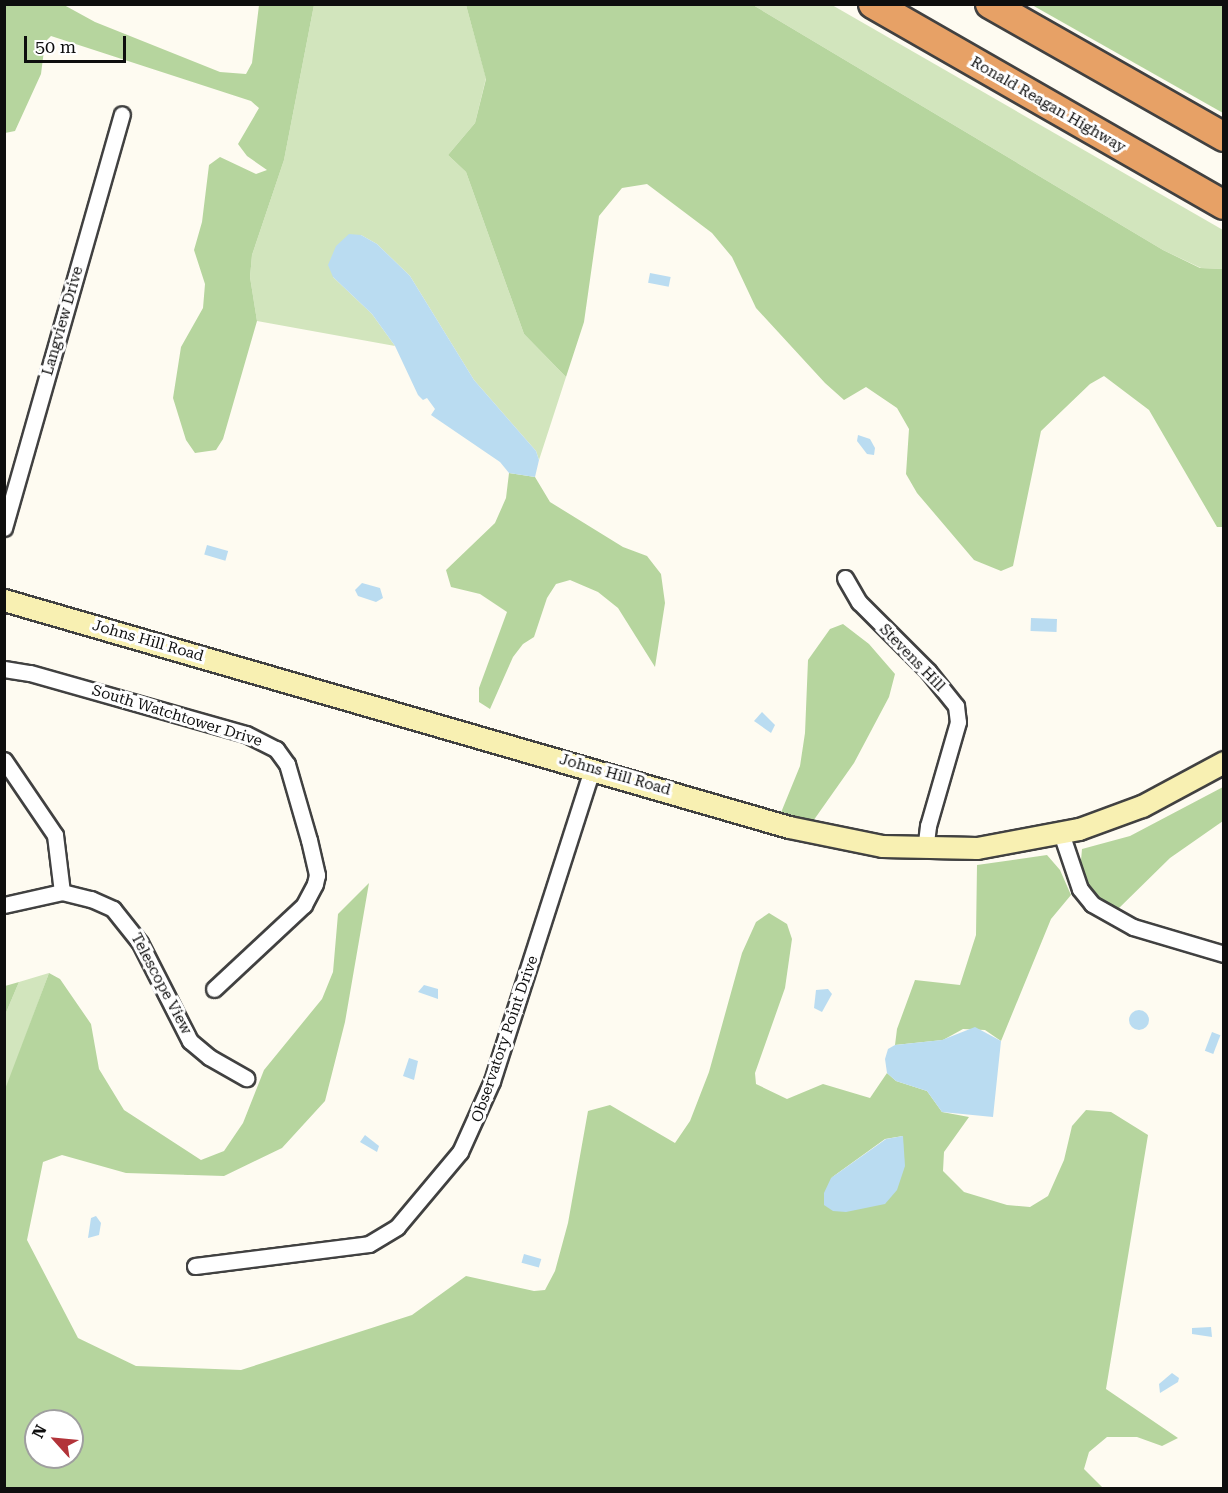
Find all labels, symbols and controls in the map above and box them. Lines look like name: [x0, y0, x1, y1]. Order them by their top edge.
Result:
scale bar: [27, 24, 129, 62]
text: 50 m: [35, 36, 76, 57]
street label: Ronald Reagan Highway: [967, 53, 1129, 157]
street label: Langview Drive: [39, 264, 87, 378]
street label: Johns Hill Road: [90, 617, 206, 665]
street label: Stevens Hill: [875, 621, 949, 695]
street label: South Watchtower Drive: [90, 681, 264, 751]
street label: Johns Hill Road: [557, 751, 673, 799]
street label: Telescope View: [127, 930, 195, 1038]
street label: Observatory Point Drive: [468, 953, 542, 1125]
north arrow: [24, 1409, 84, 1469]
text: N: [28, 1422, 51, 1441]

